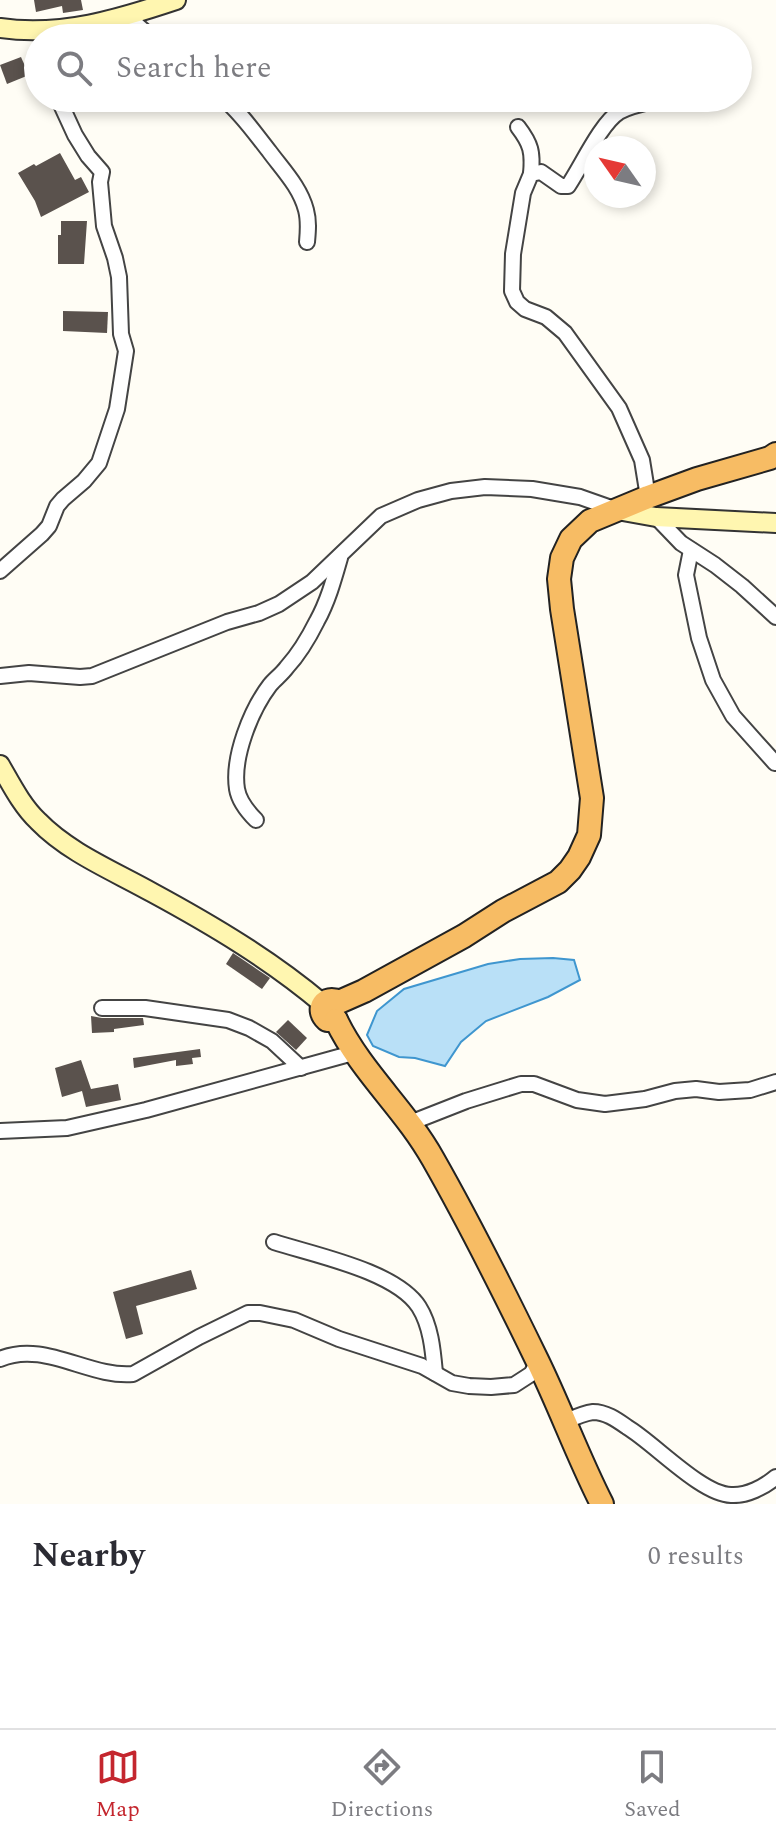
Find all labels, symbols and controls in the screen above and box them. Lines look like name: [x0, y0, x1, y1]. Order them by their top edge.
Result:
search box: [24, 24, 752, 112]
text: Search here: [116, 45, 272, 91]
icon: search: [52, 46, 96, 90]
north arrow: [584, 136, 656, 208]
text: Nearby: [32, 1530, 145, 1582]
text: 0 results: [648, 1536, 744, 1576]
tab: Map: [95, 1745, 140, 1826]
tab: Directions: [331, 1745, 433, 1826]
tab: Saved: [624, 1745, 681, 1826]

